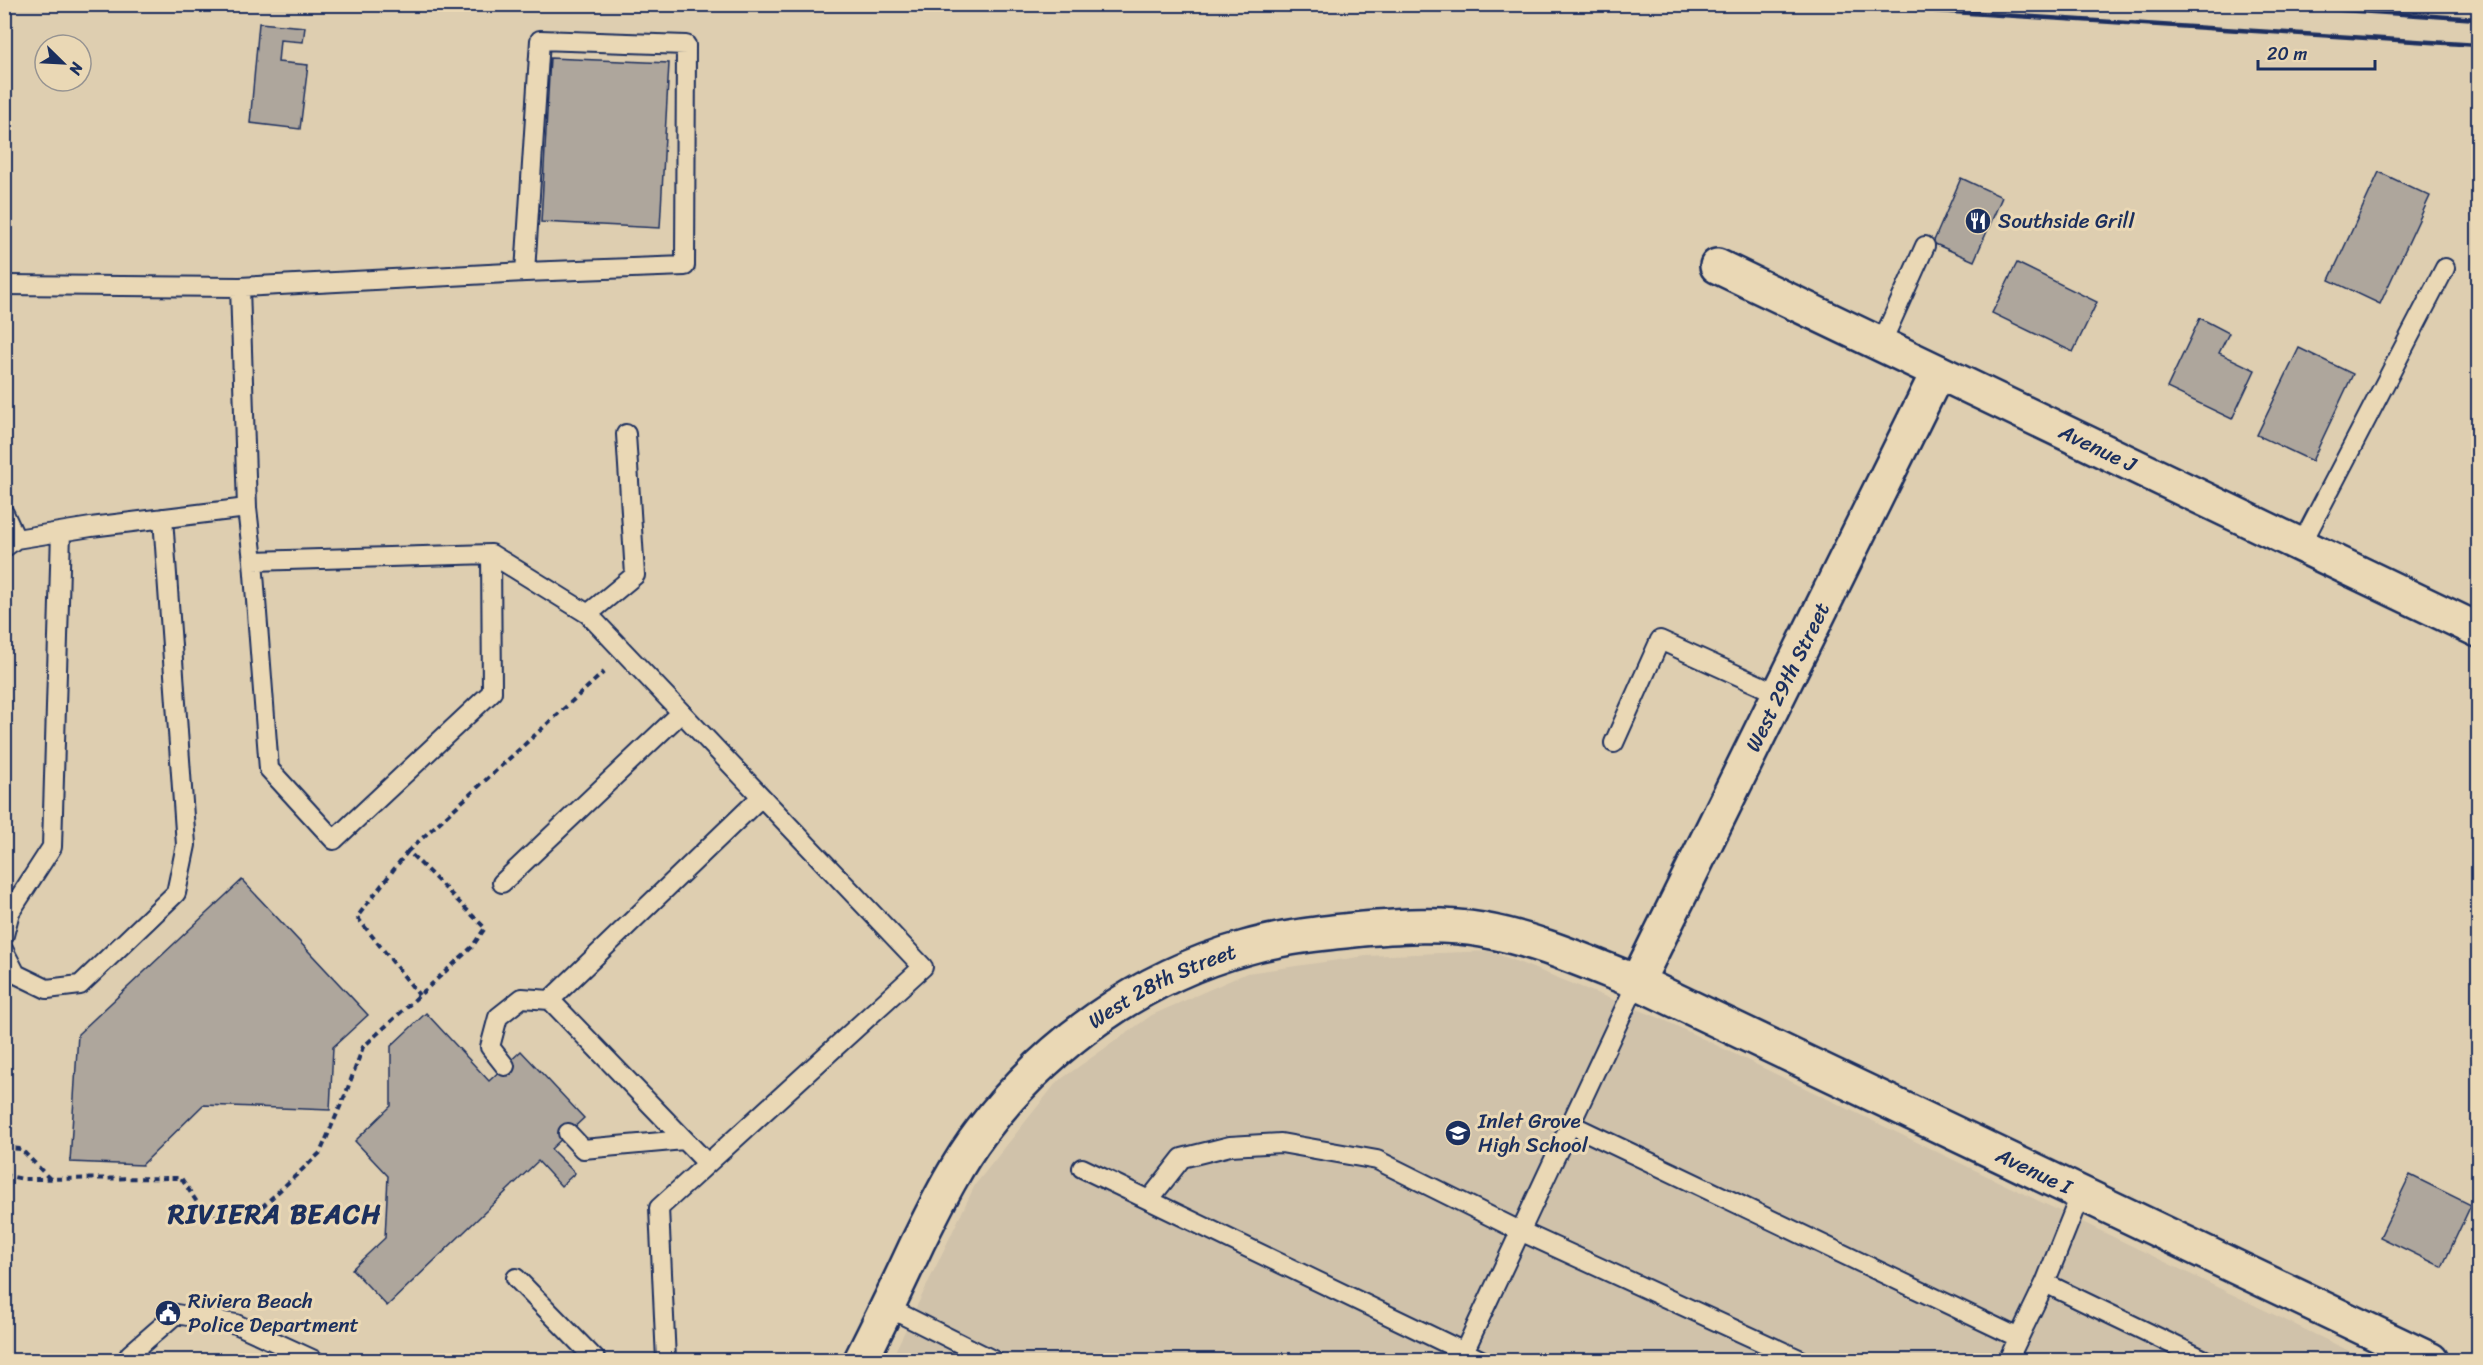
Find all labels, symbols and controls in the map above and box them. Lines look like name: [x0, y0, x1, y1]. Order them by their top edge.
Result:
north arrow: [33, 33, 93, 93]
scale bar: [2258, 33, 2375, 71]
text: 20 m: [2267, 38, 2307, 70]
text: N: [60, 57, 92, 81]
place label: Southside Grill: [1998, 202, 2135, 240]
restaurant icon: Southside Grill: [1963, 206, 1993, 236]
street label: Avenue J: [2051, 413, 2144, 483]
street label: West 29th Street: [1734, 596, 1841, 759]
street label: West 28th Street: [1079, 933, 1241, 1039]
place label: Inlet Grove High School: [1477, 1102, 1589, 1164]
school or university icon: Inlet Grove High School: [1443, 1118, 1473, 1148]
street label: Avenue I: [1988, 1136, 2080, 1206]
district label: RIVIERA BEACH: [167, 1190, 382, 1238]
place label: Riviera Beach Police Department: [188, 1282, 359, 1344]
public building icon: Riviera Beach Police Department: [153, 1298, 183, 1328]

